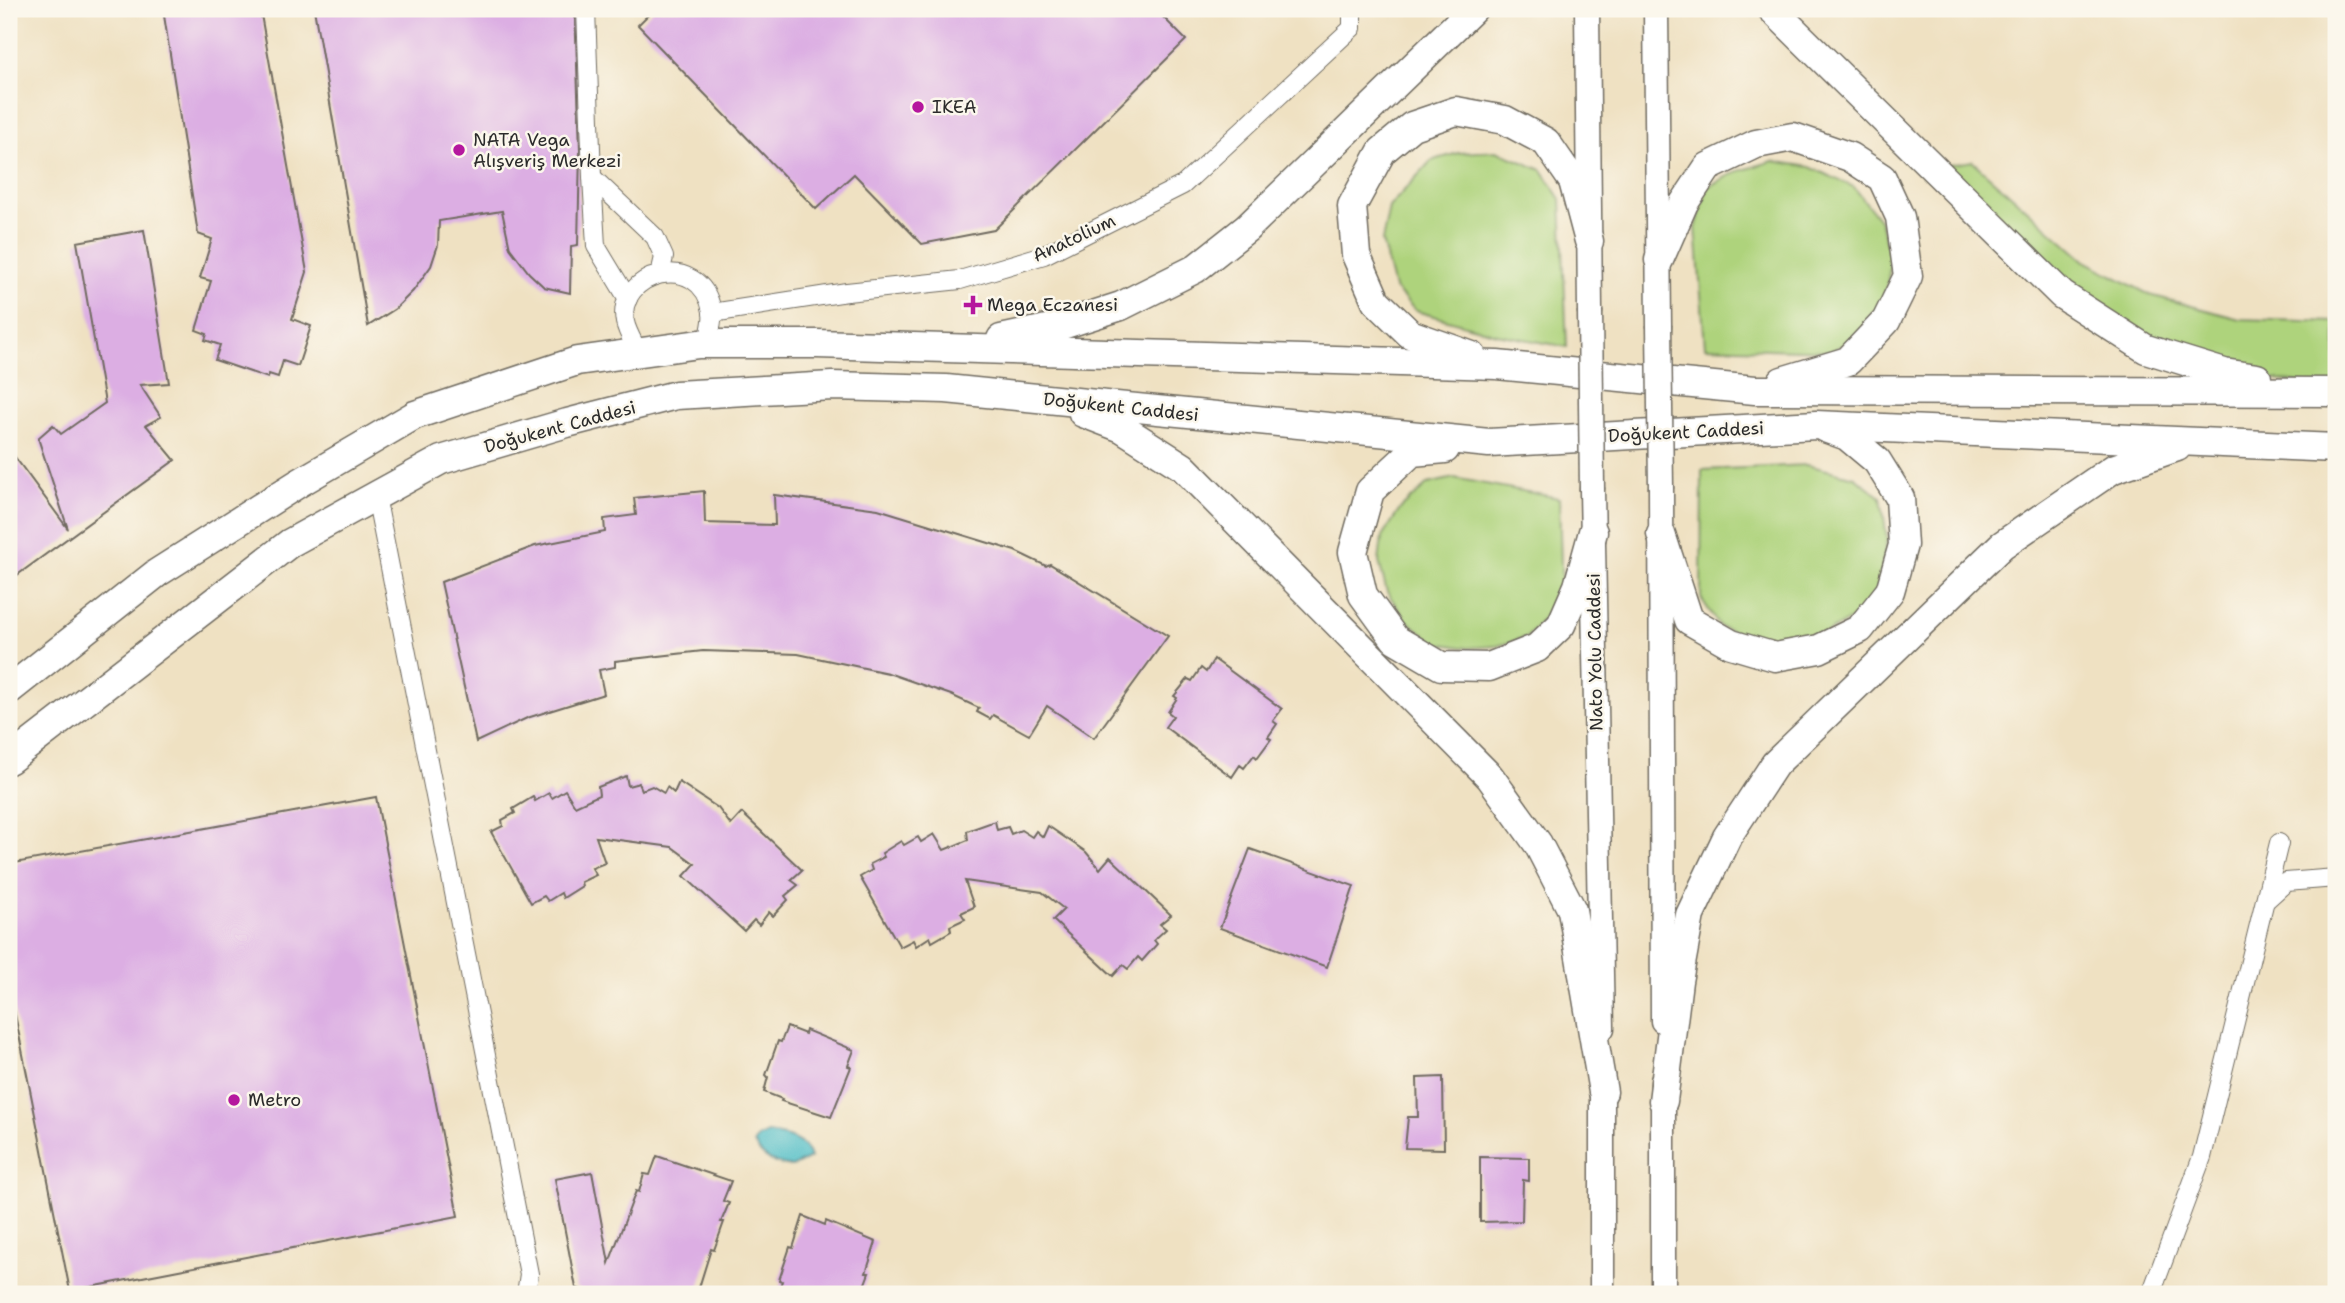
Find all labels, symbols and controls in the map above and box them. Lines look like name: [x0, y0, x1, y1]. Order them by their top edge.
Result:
place label: IKEA: [932, 95, 977, 119]
marker: IKEA: [910, 99, 926, 115]
place label: NATA Vega Alışveriş Merkezi: [473, 128, 621, 173]
marker: NATA Vega Alışveriş Merkezi: [451, 142, 467, 158]
street label: Anatolium: [1029, 208, 1119, 268]
place label: Mega Eczanesi: [987, 293, 1118, 317]
marker: Mega Eczanesi: [965, 297, 981, 313]
street label: Doğukent Caddesi: [1042, 387, 1200, 427]
street label: Doğukent Caddesi: [481, 395, 639, 459]
street label: Doğukent Caddesi: [1607, 416, 1765, 448]
street label: Nato Yolu Caddesi: [1582, 573, 1608, 731]
place label: Metro: [248, 1088, 301, 1112]
marker: Metro: [226, 1092, 242, 1108]

